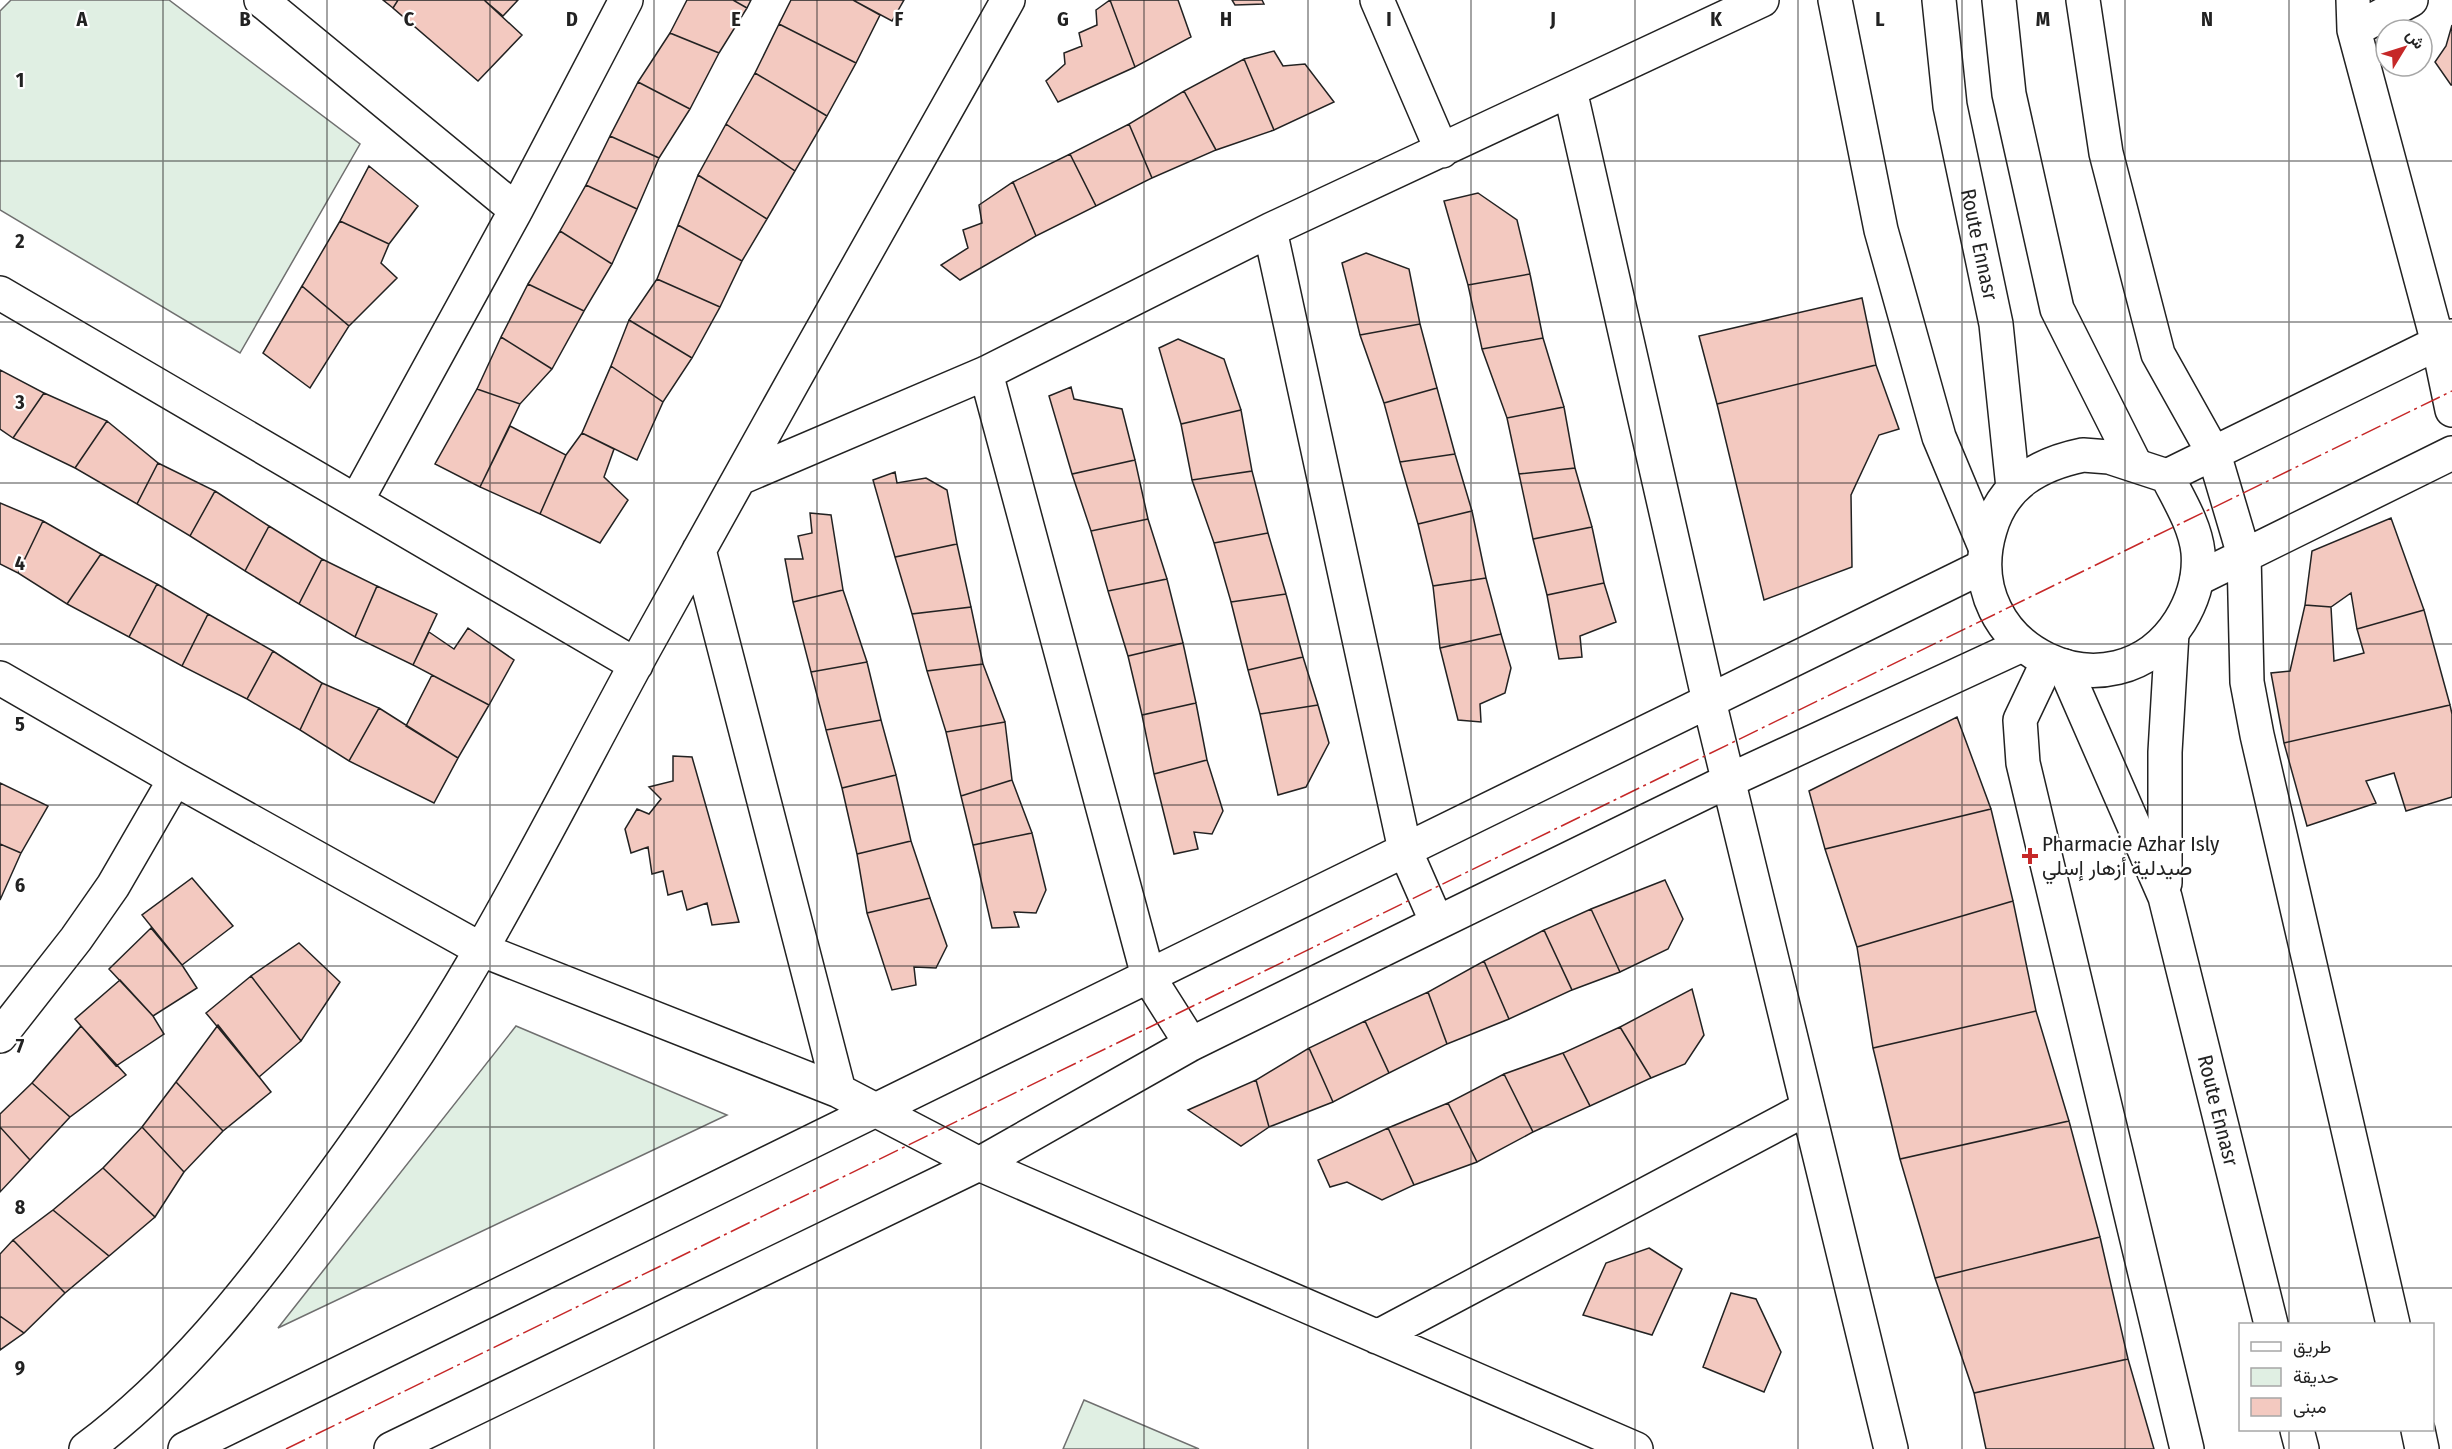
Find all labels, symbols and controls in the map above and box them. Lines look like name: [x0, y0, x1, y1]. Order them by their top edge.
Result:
text: A: [76, 7, 89, 31]
text: B: [239, 7, 251, 31]
text: C: [404, 7, 415, 31]
text: D: [566, 7, 578, 31]
text: E: [731, 7, 741, 31]
text: F: [895, 7, 904, 31]
text: G: [1057, 7, 1069, 31]
text: H: [1220, 7, 1232, 31]
text: I: [1386, 7, 1392, 31]
text: J: [1549, 7, 1556, 31]
text: K: [1710, 7, 1722, 31]
text: L: [1875, 7, 1885, 31]
text: M: [2036, 7, 2050, 31]
text: N: [2201, 7, 2213, 31]
north arrow: [2374, 18, 2434, 78]
text: ش: [2402, 26, 2429, 53]
text: 1: [16, 68, 24, 92]
street label: Route Ennasr: [1955, 186, 2004, 303]
text: 2: [14, 229, 25, 253]
text: 3: [14, 390, 25, 414]
text: 4: [15, 551, 25, 575]
text: 5: [15, 712, 25, 736]
place label: Pharmacie Azhar Isly صيدلية أزهار إسلي: [2042, 831, 2220, 885]
marker: Pharmacie Azhar Isly صيدلية أزهار إسلي: [2023, 849, 2037, 863]
text: 6: [15, 873, 25, 897]
text: 7: [16, 1034, 25, 1058]
street label: Route Ennasr: [2192, 1052, 2244, 1169]
text: 8: [15, 1195, 26, 1219]
legend: [2239, 1323, 2434, 1431]
text: طريق: [2293, 1336, 2331, 1358]
text: 9: [15, 1356, 25, 1380]
text: حديقة: [2293, 1366, 2339, 1388]
text: مبنى: [2293, 1396, 2327, 1418]

